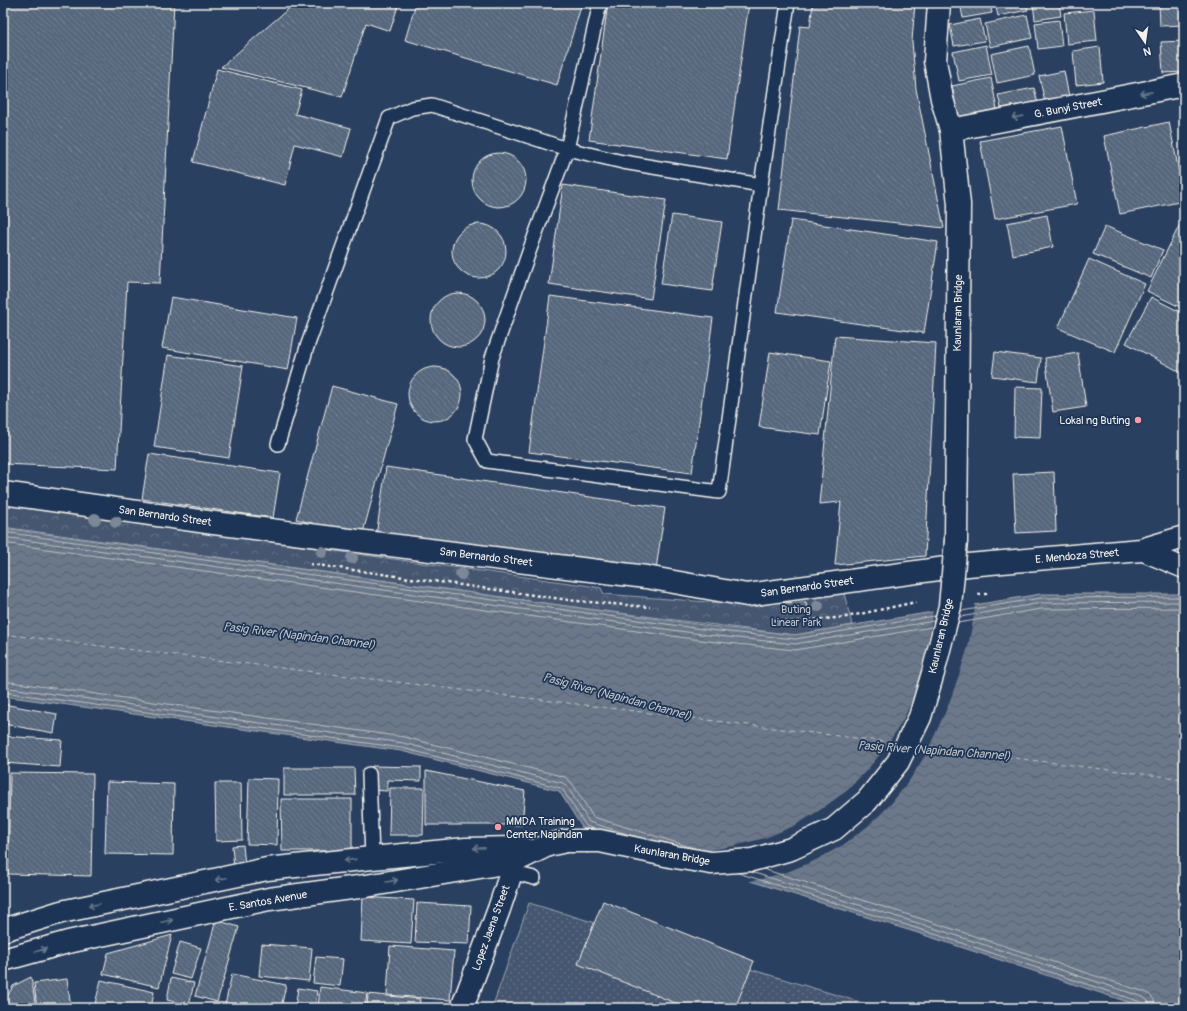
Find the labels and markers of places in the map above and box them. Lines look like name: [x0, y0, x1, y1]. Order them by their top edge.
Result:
place label: Lokal ng Buting: [1059, 414, 1130, 427]
marker: Lokal ng Buting: [1133, 415, 1143, 425]
place label: MMDA Training Center Napindan: [506, 815, 583, 841]
marker: MMDA Training Center Napindan: [493, 822, 503, 832]

